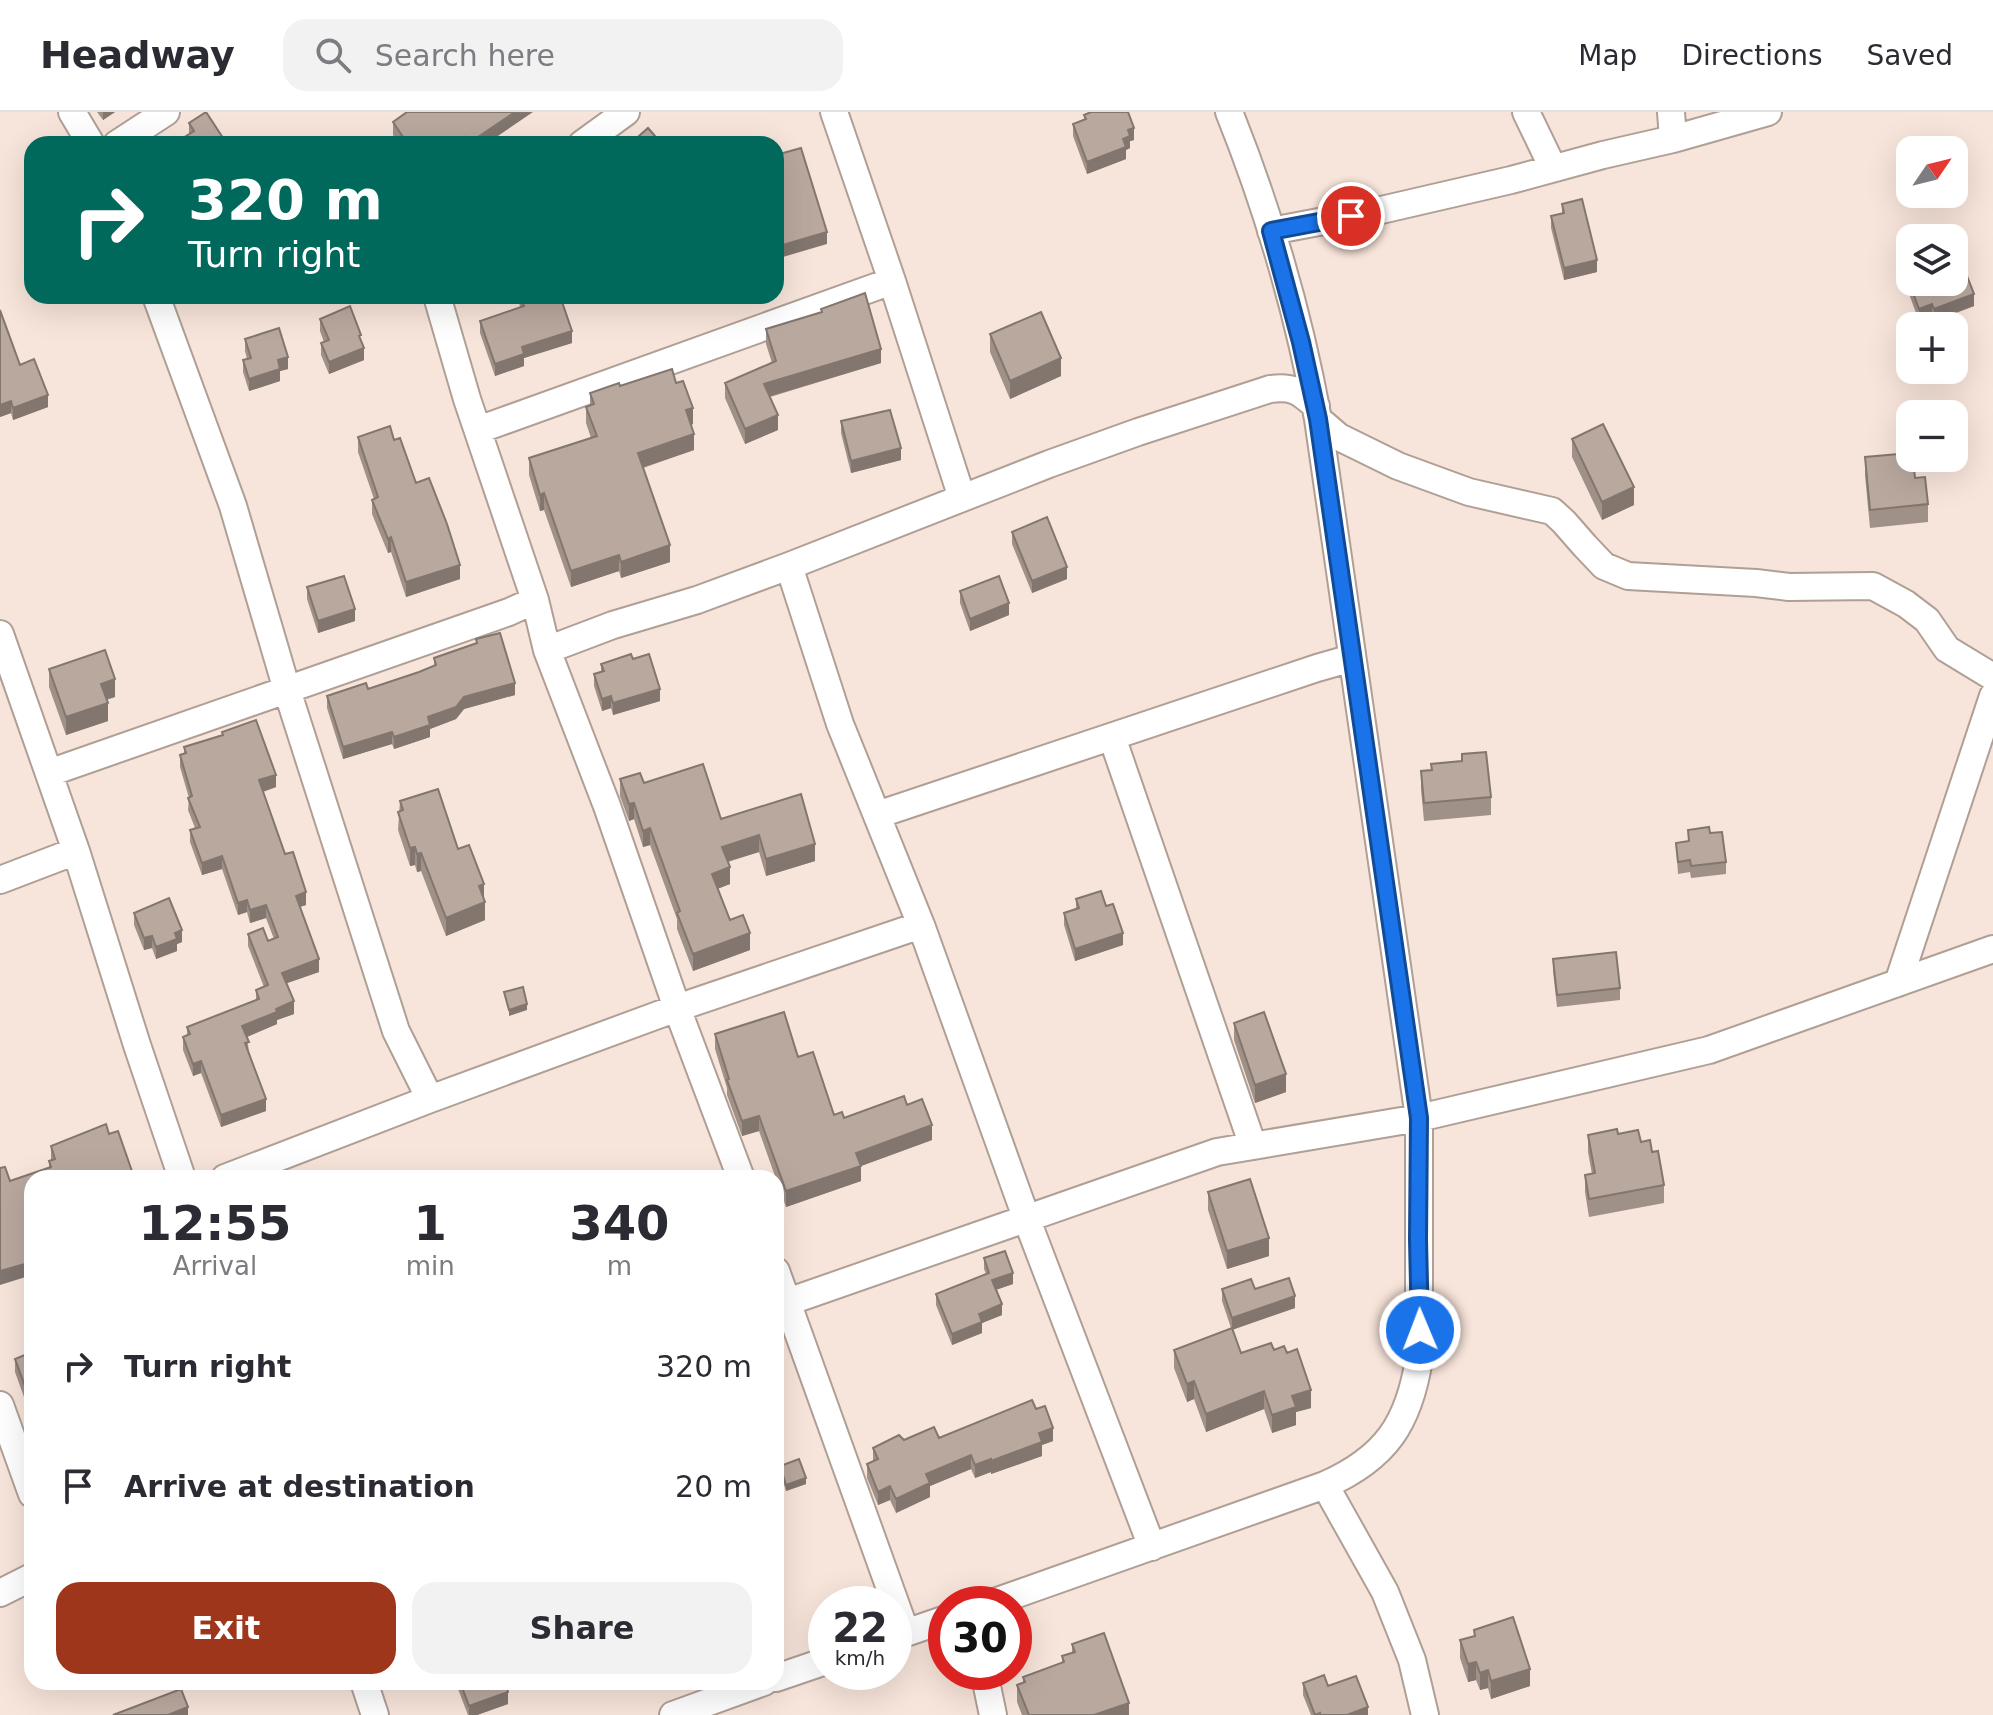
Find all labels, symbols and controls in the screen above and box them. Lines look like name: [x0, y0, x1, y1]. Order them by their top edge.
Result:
search box: [283, 19, 843, 91]
text: Headway: [40, 33, 235, 77]
icon: search: [311, 33, 355, 77]
text: Search here: [375, 38, 555, 73]
text: Map: [1578, 39, 1637, 72]
text: Directions: [1681, 39, 1822, 72]
text: Saved: [1866, 39, 1953, 72]
north arrow: [1896, 136, 1968, 208]
map controls: [1896, 136, 1968, 472]
text: 320 m: [188, 167, 383, 232]
icon: right: [56, 168, 160, 272]
pin: [1317, 182, 1385, 250]
icon: arrive: [1329, 194, 1373, 238]
button: layers: [1896, 224, 1968, 296]
text: Turn right: [188, 234, 360, 275]
button: +: [1896, 312, 1968, 384]
button: −: [1896, 400, 1968, 472]
text: 12:55: [138, 1195, 291, 1251]
text: 1: [414, 1195, 447, 1251]
text: 340: [569, 1195, 669, 1251]
text: Arrival: [173, 1251, 257, 1281]
text: min: [406, 1251, 455, 1281]
text: m: [607, 1251, 632, 1281]
position arrow: [1378, 1288, 1462, 1372]
icon: right: [56, 1344, 100, 1388]
text: Turn right: [124, 1349, 291, 1384]
text: 320 m: [656, 1349, 752, 1384]
icon: arrive: [56, 1464, 100, 1508]
text: Arrive at destination: [124, 1469, 475, 1504]
text: 20 m: [675, 1469, 752, 1504]
button: Exit: [56, 1582, 396, 1674]
button: Share: [412, 1582, 752, 1674]
speed limit sign: 30: [928, 1586, 1032, 1690]
text: 22: [832, 1605, 888, 1651]
text: km/h: [835, 1646, 885, 1670]

